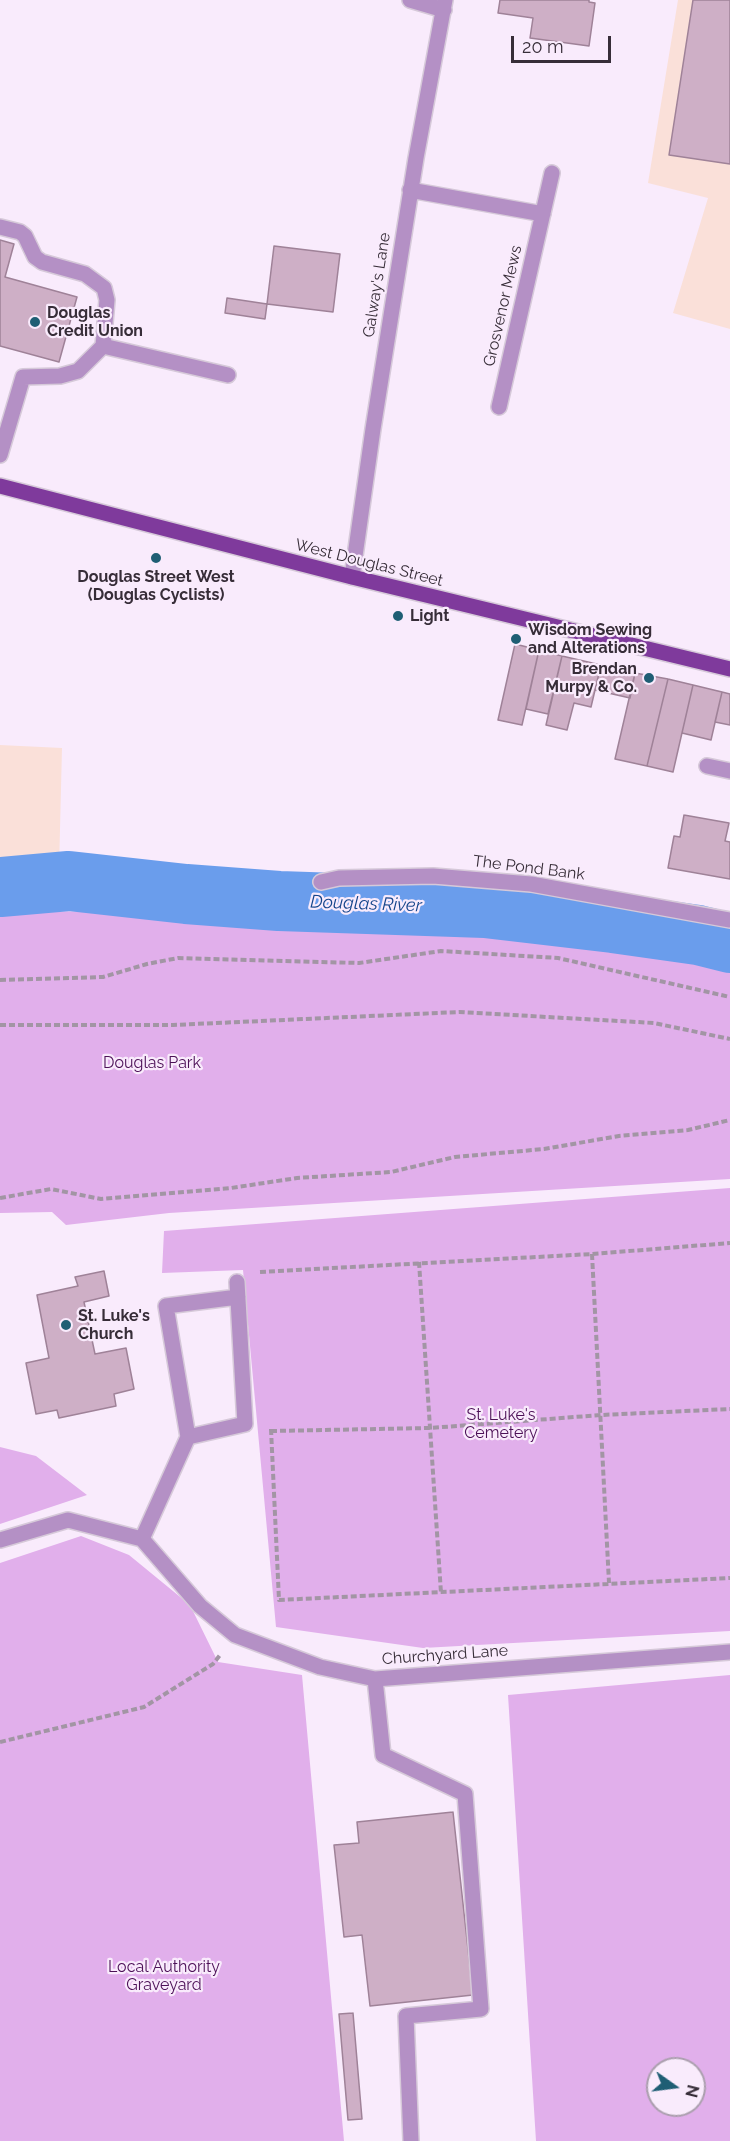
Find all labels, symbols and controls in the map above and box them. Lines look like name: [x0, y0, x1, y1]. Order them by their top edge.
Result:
scale bar: [514, 24, 614, 62]
text: 20 m: [522, 36, 564, 57]
street label: Galway's Lane: [359, 231, 395, 339]
street label: Grosvenor Mews: [480, 244, 526, 368]
place label: Douglas Credit Union: [47, 303, 143, 341]
marker: Douglas Credit Union: [28, 315, 42, 329]
street label: West Douglas Street: [293, 535, 445, 591]
marker: Douglas Street West (Douglas Cyclists): [149, 551, 163, 565]
place label: Douglas Street West (Douglas Cyclists): [77, 567, 235, 605]
place label: Light: [410, 606, 449, 626]
marker: Light: [391, 609, 405, 623]
place label: Wisdom Sewing and Alterations: [528, 620, 652, 658]
marker: Wisdom Sewing and Alterations: [509, 632, 523, 646]
place label: Brendan Murpy & Co.: [545, 659, 637, 697]
marker: Brendan Murpy & Co.: [642, 671, 656, 685]
street label: The Pond Bank: [472, 852, 586, 884]
water label: Douglas River: [310, 891, 422, 917]
park label: Douglas Park: [103, 1053, 201, 1073]
place label: St. Luke's Church: [78, 1306, 150, 1344]
marker: St. Luke's Church: [59, 1318, 73, 1332]
park label: St. Luke's Cemetery: [464, 1405, 538, 1443]
street label: Churchyard Lane: [381, 1641, 509, 1669]
park label: Local Authority Graveyard: [108, 1957, 220, 1995]
north arrow: [646, 2057, 706, 2117]
text: N: [681, 2083, 703, 2099]

